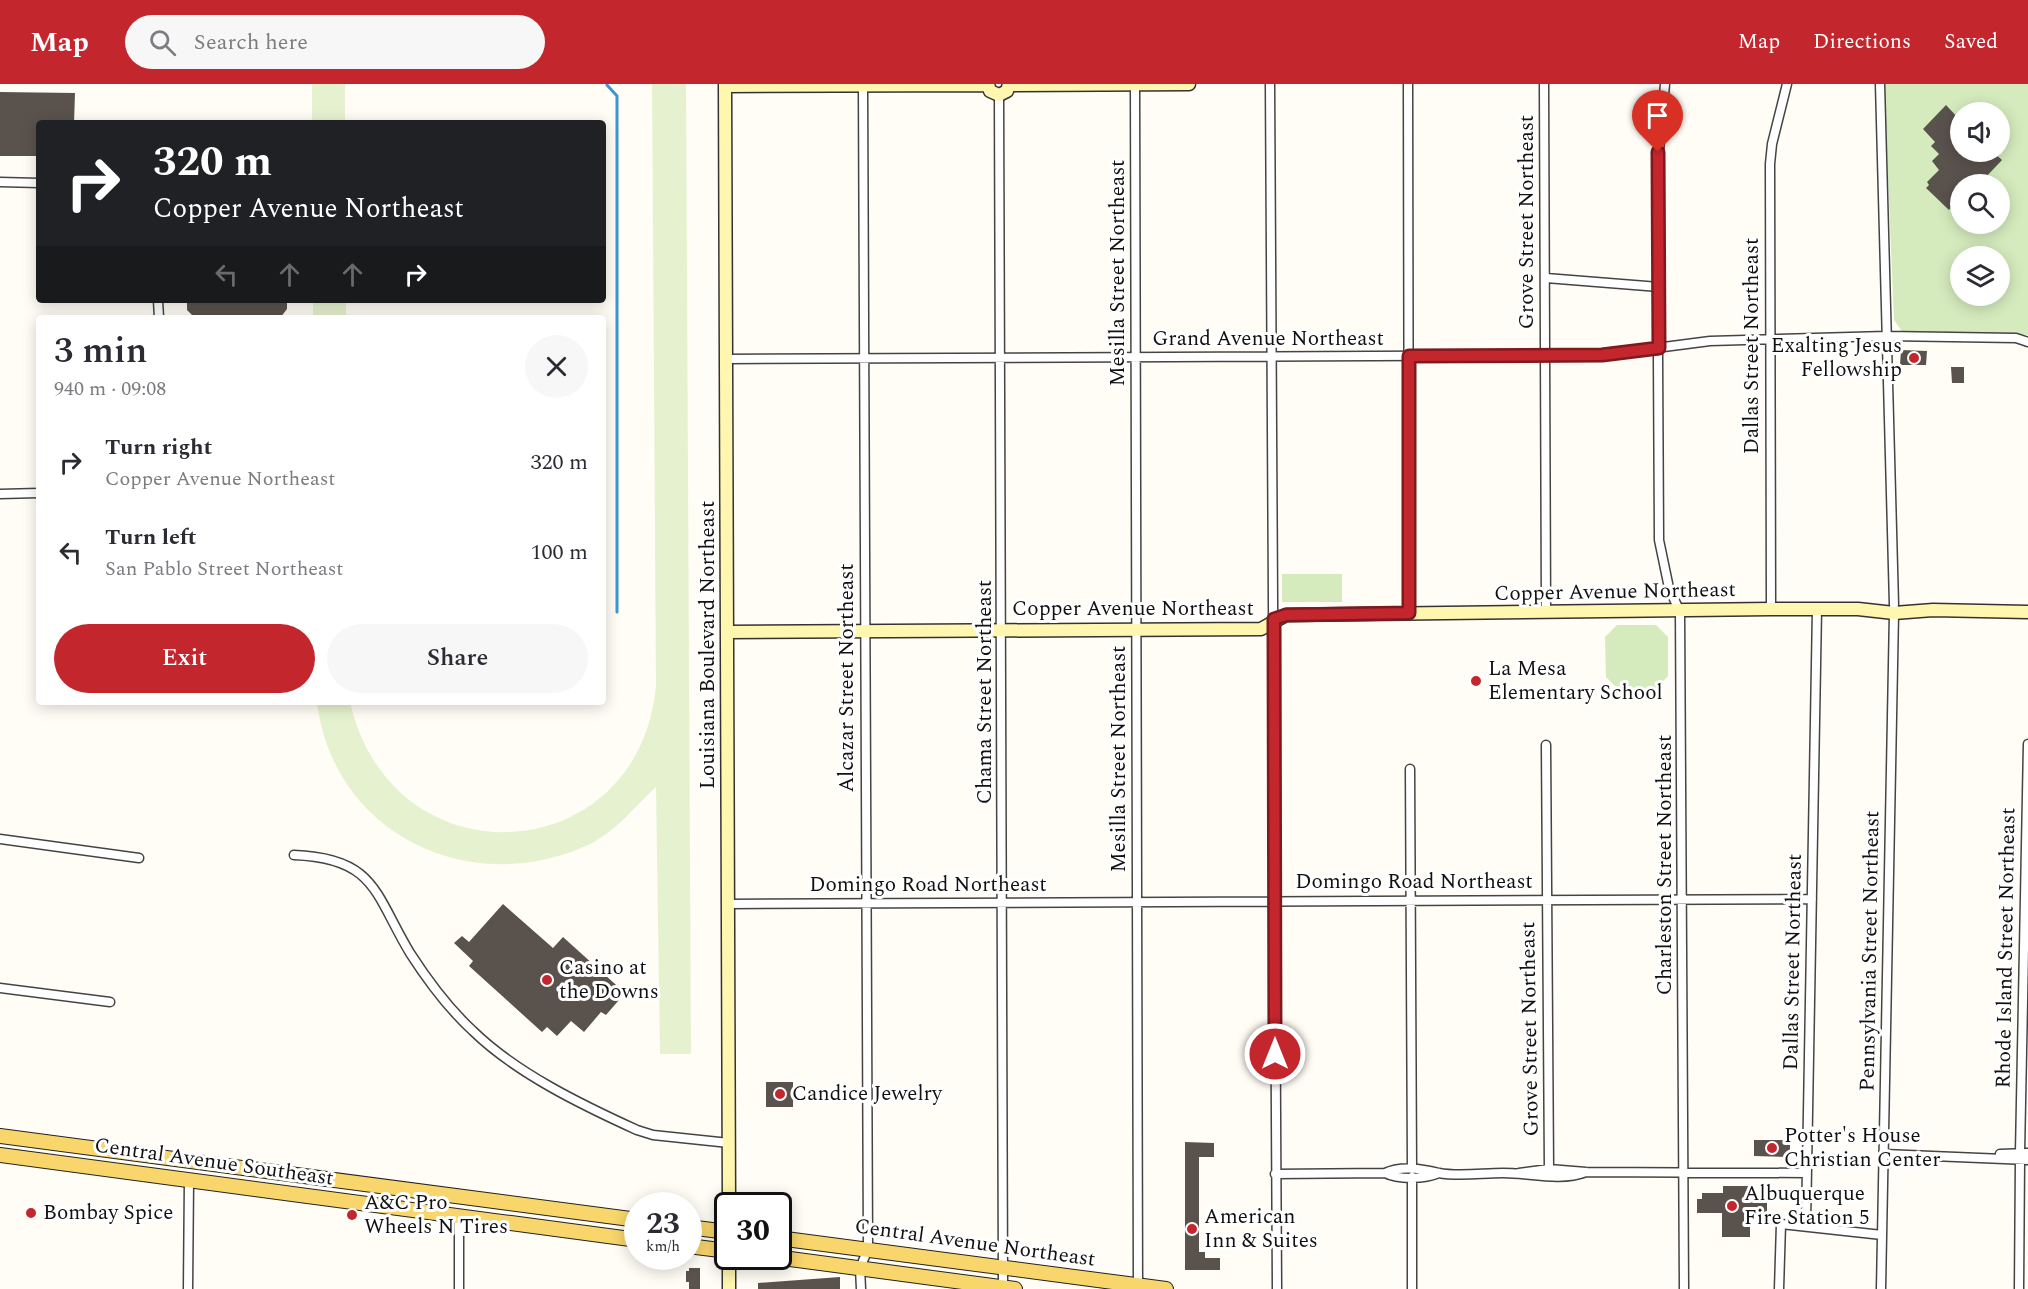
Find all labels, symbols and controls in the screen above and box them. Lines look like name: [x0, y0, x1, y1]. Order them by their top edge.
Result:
search box: [125, 15, 545, 69]
text: Map: [30, 21, 89, 64]
icon: search: [146, 26, 179, 59]
text: Search here: [194, 26, 308, 59]
text: Map: [1738, 26, 1780, 58]
text: Directions: [1813, 26, 1911, 58]
text: Saved: [1944, 26, 1998, 58]
pin: [1632, 90, 1683, 152]
icon: arrive: [1641, 99, 1674, 132]
map controls: [1950, 102, 2010, 306]
button: sound: [1950, 102, 2010, 162]
street label: Grove Street Northeast: [1511, 115, 1543, 329]
text: 320 m: [153, 131, 272, 194]
icon: right: [54, 144, 132, 222]
street label: Mesilla Street Northeast: [1102, 159, 1134, 387]
button: search: [1950, 174, 2010, 234]
text: Copper Avenue Northeast: [153, 188, 464, 230]
street label: Dallas Street Northeast: [1736, 238, 1768, 454]
button: layers: [1950, 246, 2010, 306]
icon: left: [210, 258, 243, 291]
icon: ahead: [273, 258, 306, 291]
icon: ahead: [336, 258, 369, 291]
icon: right: [399, 258, 432, 291]
street label: Grand Avenue Northeast: [1152, 323, 1384, 355]
text: 3 min: [54, 324, 147, 379]
place label: Exalting Jesus Fellowship: [1771, 330, 1902, 386]
button: close: [525, 335, 588, 398]
marker: Exalting Jesus Fellowship: [1907, 351, 1921, 365]
text: 940 m · 09:08: [54, 374, 166, 404]
text: Turn right: [105, 431, 212, 464]
icon: right: [54, 446, 87, 479]
text: 320 m: [531, 446, 588, 479]
text: Copper Avenue Northeast: [105, 464, 335, 494]
street label: Louisiana Boulevard Northeast: [692, 501, 724, 789]
text: Turn left: [105, 521, 197, 554]
icon: left: [54, 536, 87, 569]
text: 100 m: [531, 536, 588, 569]
text: San Pablo Street Northeast: [105, 554, 343, 584]
street label: Alcazar Street Northeast: [831, 563, 863, 793]
street label: Copper Avenue Northeast: [1494, 574, 1736, 610]
street label: Chama Street Northeast: [969, 580, 1001, 804]
street label: Copper Avenue Northeast: [1012, 593, 1254, 625]
button: Exit: [54, 624, 315, 693]
button: Share: [327, 624, 588, 693]
street label: Mesilla Street Northeast: [1103, 645, 1135, 873]
place label: La Mesa Elementary School: [1488, 653, 1663, 709]
marker: La Mesa Elementary School: [1469, 674, 1483, 688]
street label: Charleston Street Northeast: [1649, 735, 1681, 995]
street label: Rhode Island Street Northeast: [1988, 807, 2024, 1089]
street label: Pennsylvania Street Northeast: [1852, 810, 1888, 1092]
street label: Dallas Street Northeast: [1775, 853, 1811, 1071]
street label: Domingo Road Northeast: [1295, 866, 1533, 898]
street label: Domingo Road Northeast: [809, 869, 1047, 901]
street label: Grove Street Northeast: [1512, 921, 1548, 1137]
place label: Casino at the Downs: [559, 952, 659, 1008]
marker: Casino at the Downs: [540, 973, 554, 987]
position arrow: [1243, 1022, 1307, 1086]
place label: Candice Jewelry: [792, 1078, 943, 1110]
marker: Candice Jewelry: [773, 1087, 787, 1101]
place label: Potter's House Christian Center: [1784, 1120, 1941, 1176]
street label: Central Avenue Southeast: [92, 1129, 336, 1195]
marker: Potter's House Christian Center: [1765, 1141, 1779, 1155]
place label: Albuquerque Fire Station 5: [1744, 1178, 1869, 1234]
place label: A&C Pro Wheels N Tires: [364, 1187, 508, 1243]
speed limit sign: 30: [714, 1192, 792, 1270]
place label: Bombay Spice: [43, 1197, 173, 1229]
marker: Albuquerque Fire Station 5: [1725, 1199, 1739, 1213]
text: 23: [646, 1201, 680, 1247]
place label: American Inn & Suites: [1204, 1201, 1318, 1257]
marker: Bombay Spice: [24, 1206, 38, 1220]
marker: A&C Pro Wheels N Tires: [345, 1208, 359, 1222]
street label: Central Avenue Northeast: [852, 1210, 1098, 1276]
marker: American Inn & Suites: [1185, 1222, 1199, 1236]
text: km/h: [646, 1235, 680, 1258]

